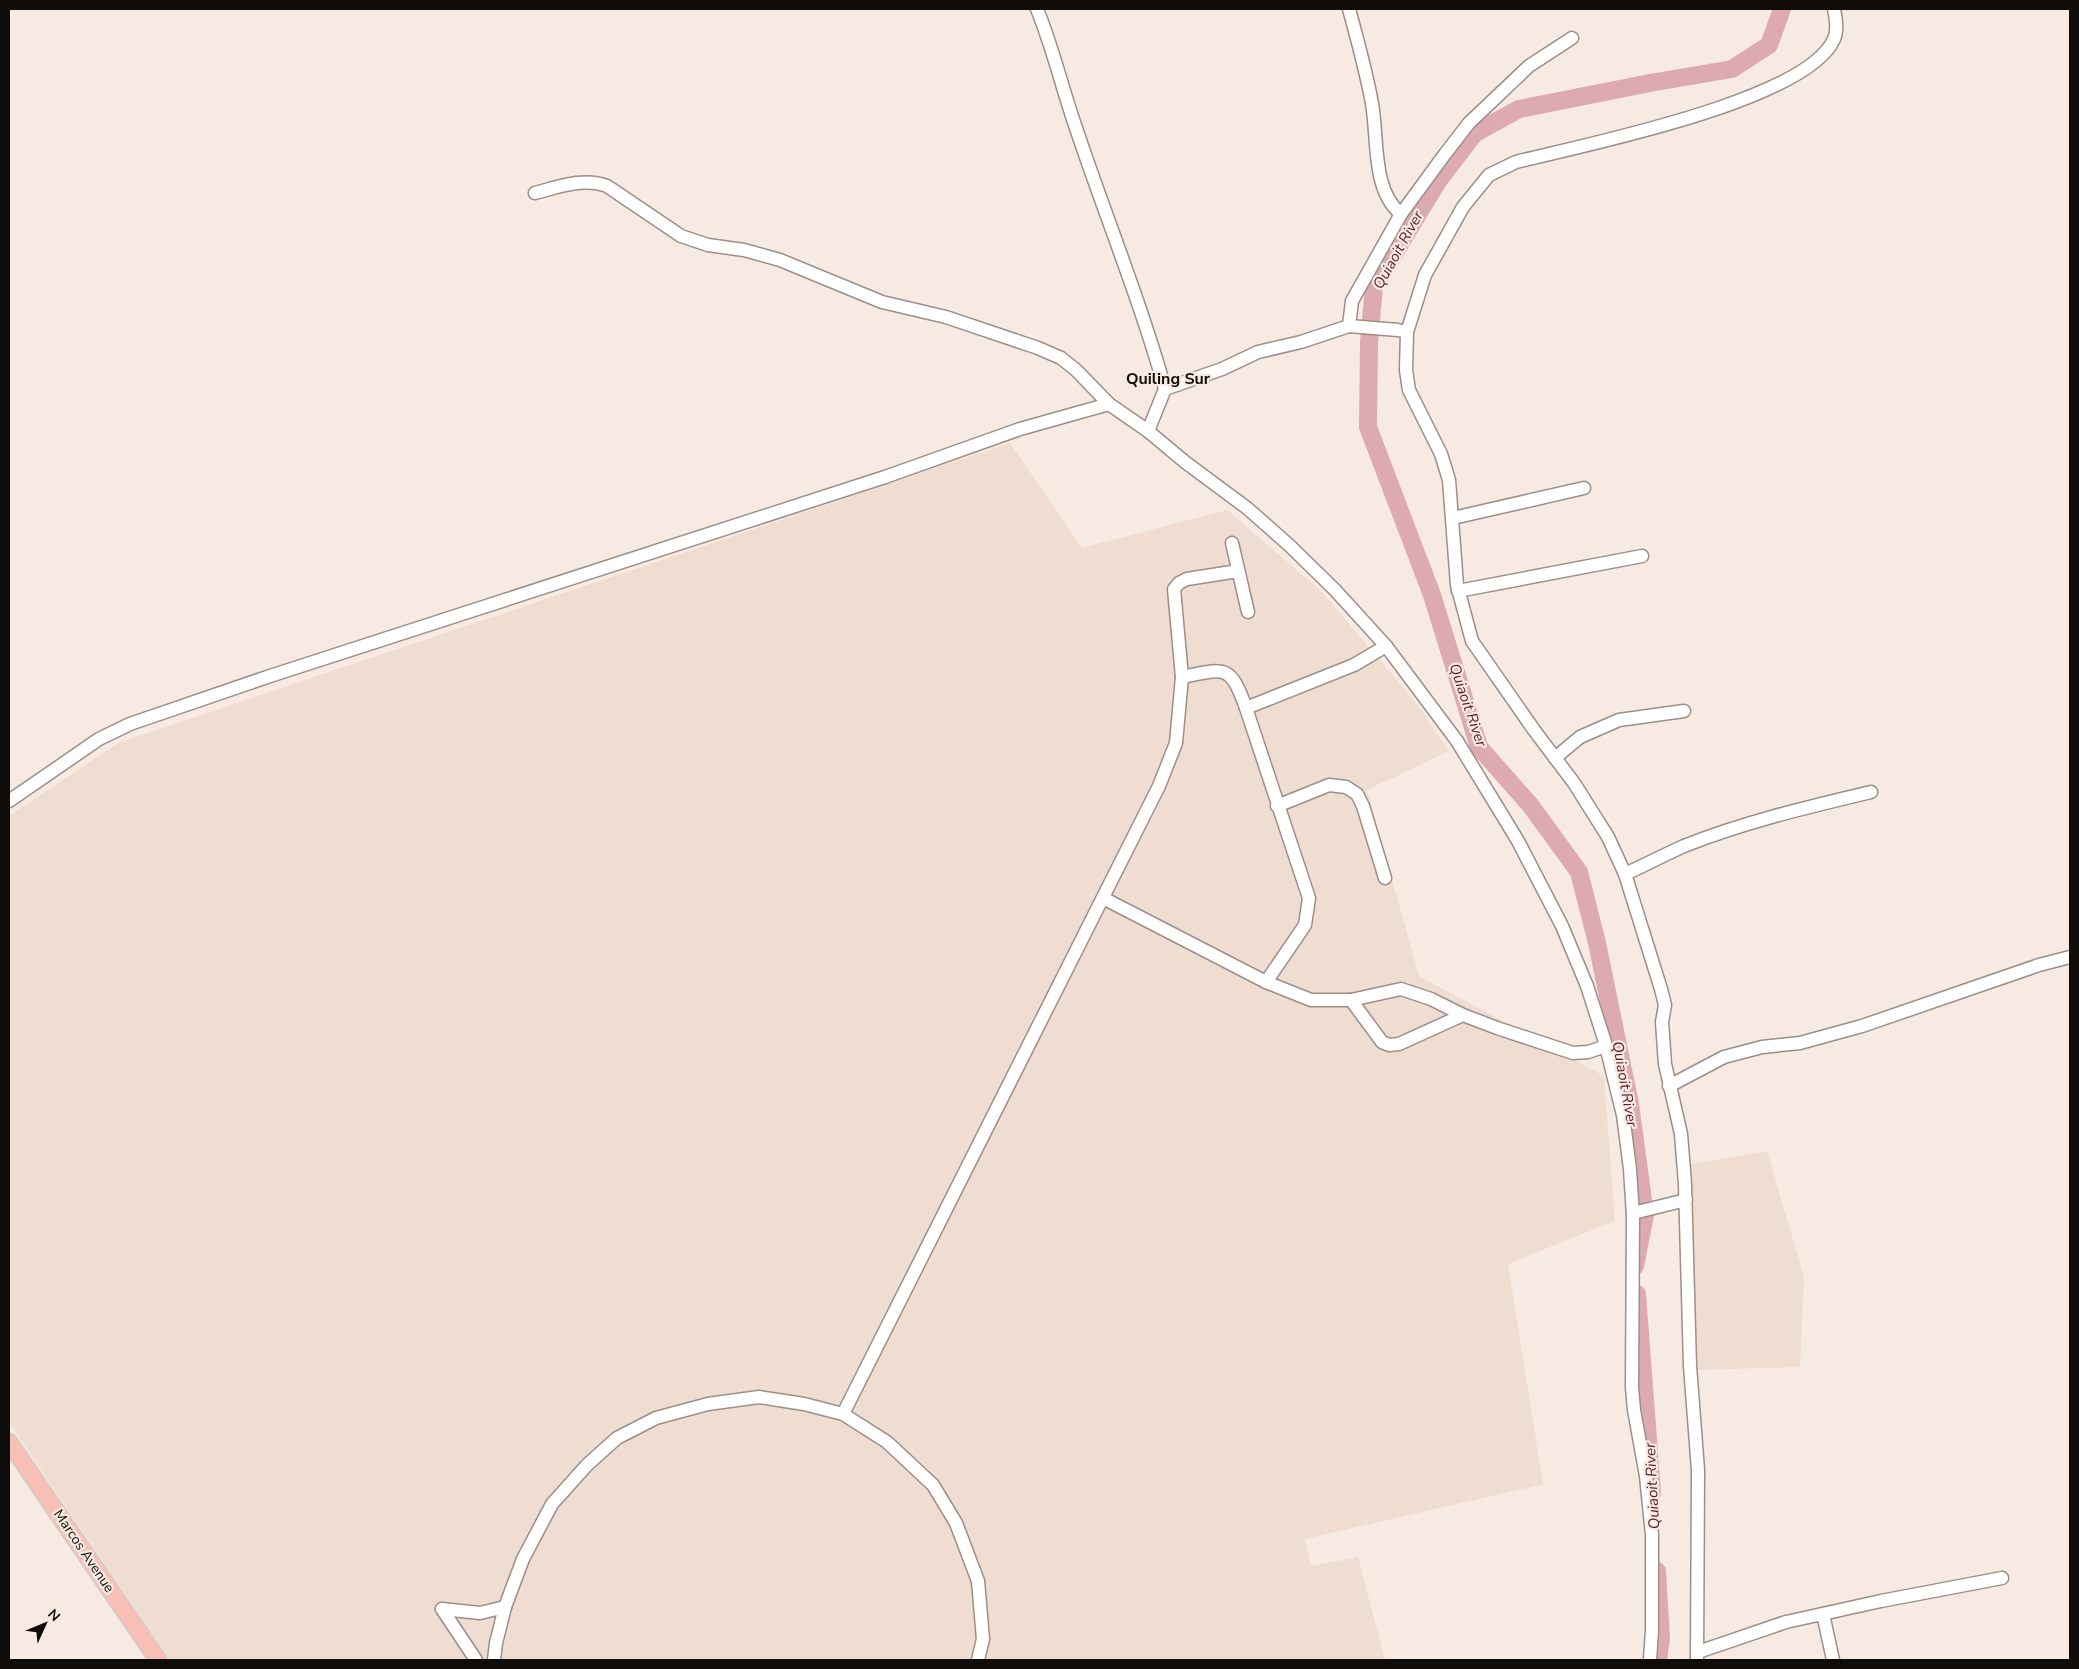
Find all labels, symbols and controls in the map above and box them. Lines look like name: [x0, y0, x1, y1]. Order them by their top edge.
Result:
water label: Quiaoit River: [1368, 207, 1428, 293]
district label: Quiling Sur: [1126, 368, 1211, 390]
water label: Quiaoit River: [1444, 661, 1492, 750]
water label: Quiaoit River: [1608, 1040, 1642, 1129]
water label: Quiaoit River: [1640, 1442, 1664, 1530]
street label: Marcos Avenue: [49, 1506, 119, 1596]
north arrow: [20, 1599, 70, 1649]
text: N: [44, 1605, 64, 1626]

